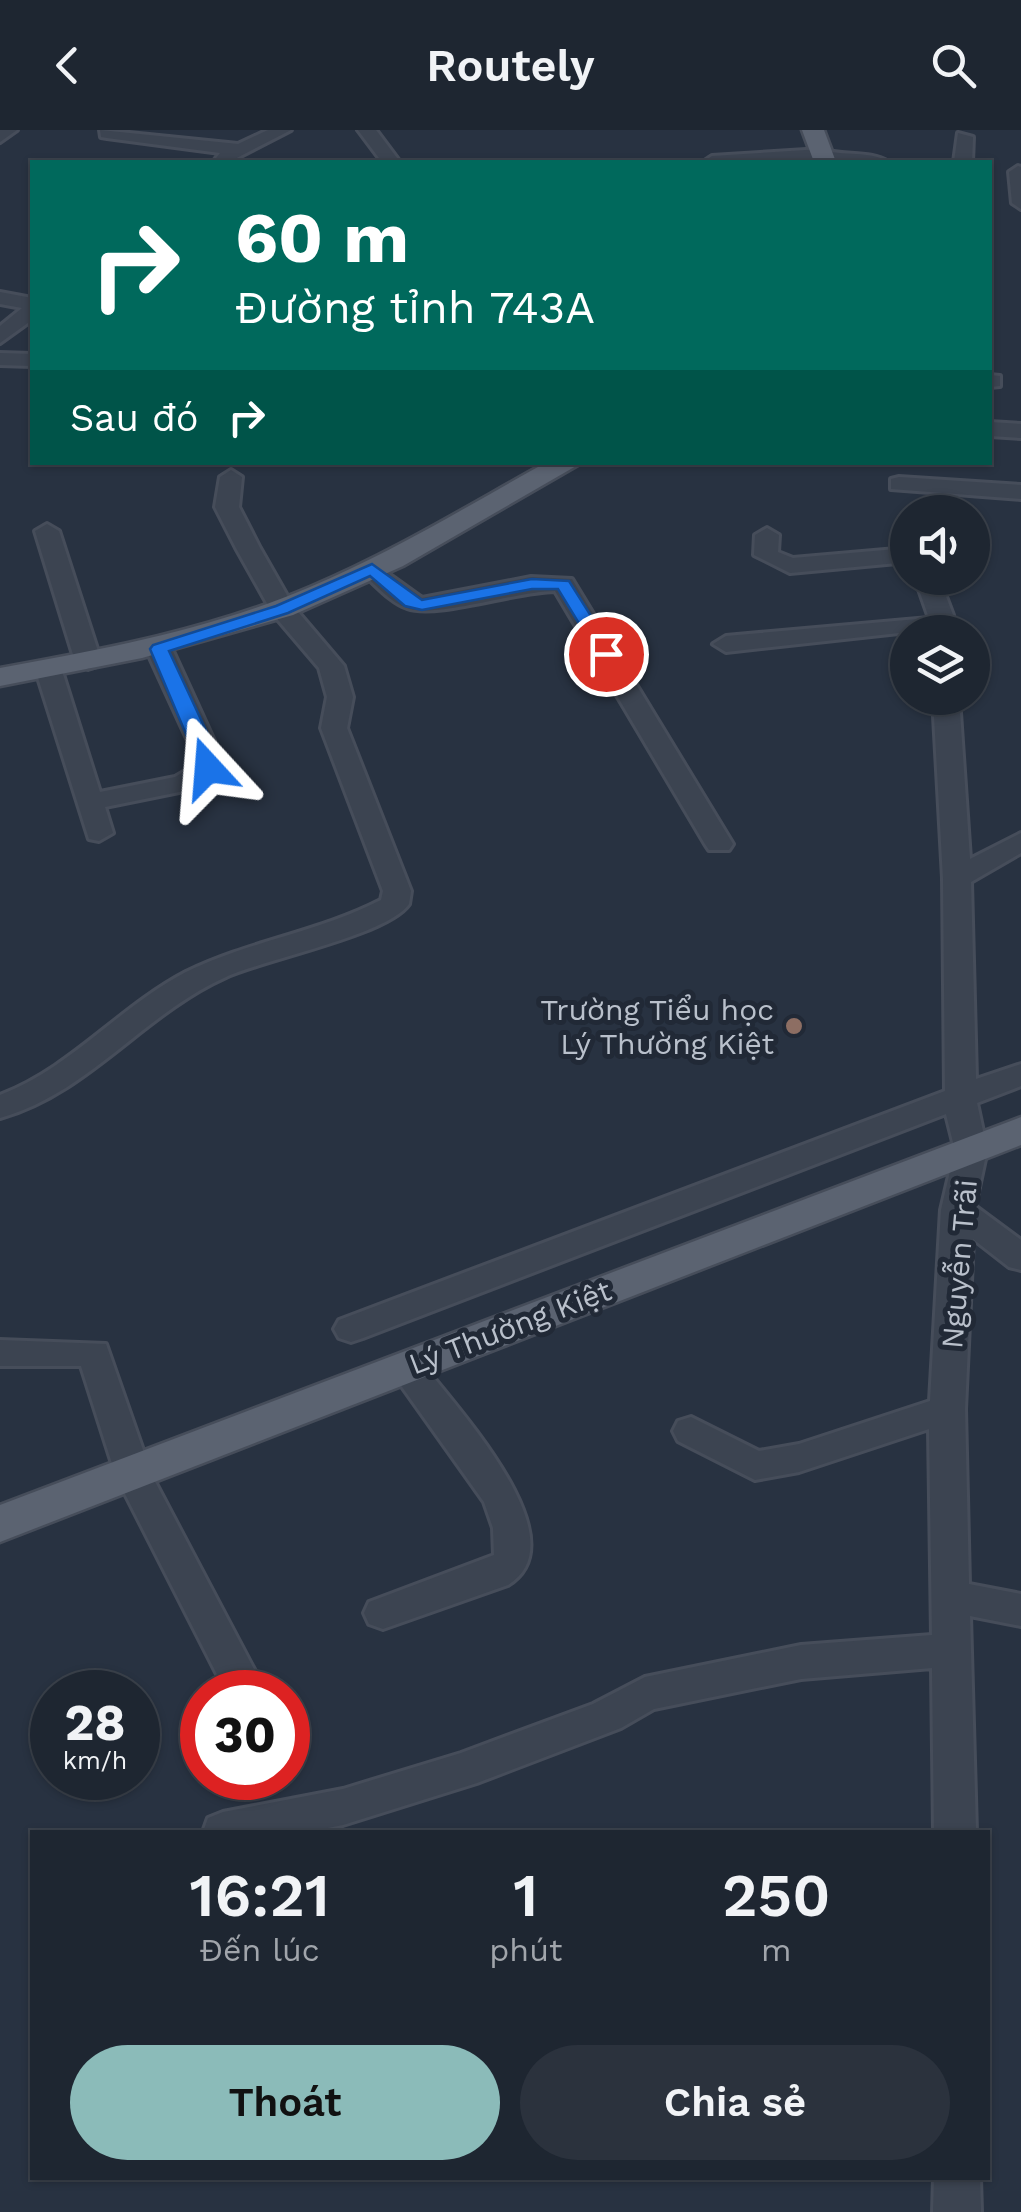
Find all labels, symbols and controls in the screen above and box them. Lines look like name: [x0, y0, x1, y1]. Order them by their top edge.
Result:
icon: back: [40, 38, 95, 93]
icon: search: [926, 38, 981, 93]
text: Routely: [426, 39, 595, 92]
text: 60 m: [235, 197, 409, 279]
icon: right: [70, 200, 200, 330]
text: Đường tỉnh 743A: [235, 281, 595, 334]
icon: right: [219, 390, 274, 445]
text: Sau đó: [70, 396, 199, 440]
map controls: [890, 495, 990, 715]
button: sound: [890, 495, 990, 595]
pin: [564, 612, 649, 697]
button: layers: [890, 615, 990, 715]
icon: arrive: [579, 627, 634, 682]
position arrow: [156, 716, 260, 820]
place label: Trường Tiểu học Lý Thường Kiệt: [540, 992, 774, 1061]
marker: Trường Tiểu học Lý Thường Kiệt: [783, 1015, 805, 1037]
street label: Nguyễn Trãi: [934, 1178, 984, 1350]
street label: Lý Thường Kiệt: [404, 1272, 616, 1382]
speed limit sign: 30: [180, 1670, 310, 1800]
text: 28: [64, 1693, 126, 1752]
text: km/h: [63, 1746, 127, 1775]
text: 16:21: [190, 1860, 330, 1931]
text: 1: [513, 1860, 538, 1931]
text: 250: [722, 1860, 830, 1931]
text: Đến lúc: [200, 1931, 320, 1969]
text: phút: [489, 1931, 562, 1969]
text: m: [761, 1931, 791, 1969]
button: Thoát: [70, 2045, 500, 2160]
button: Chia sẻ: [520, 2045, 950, 2160]

